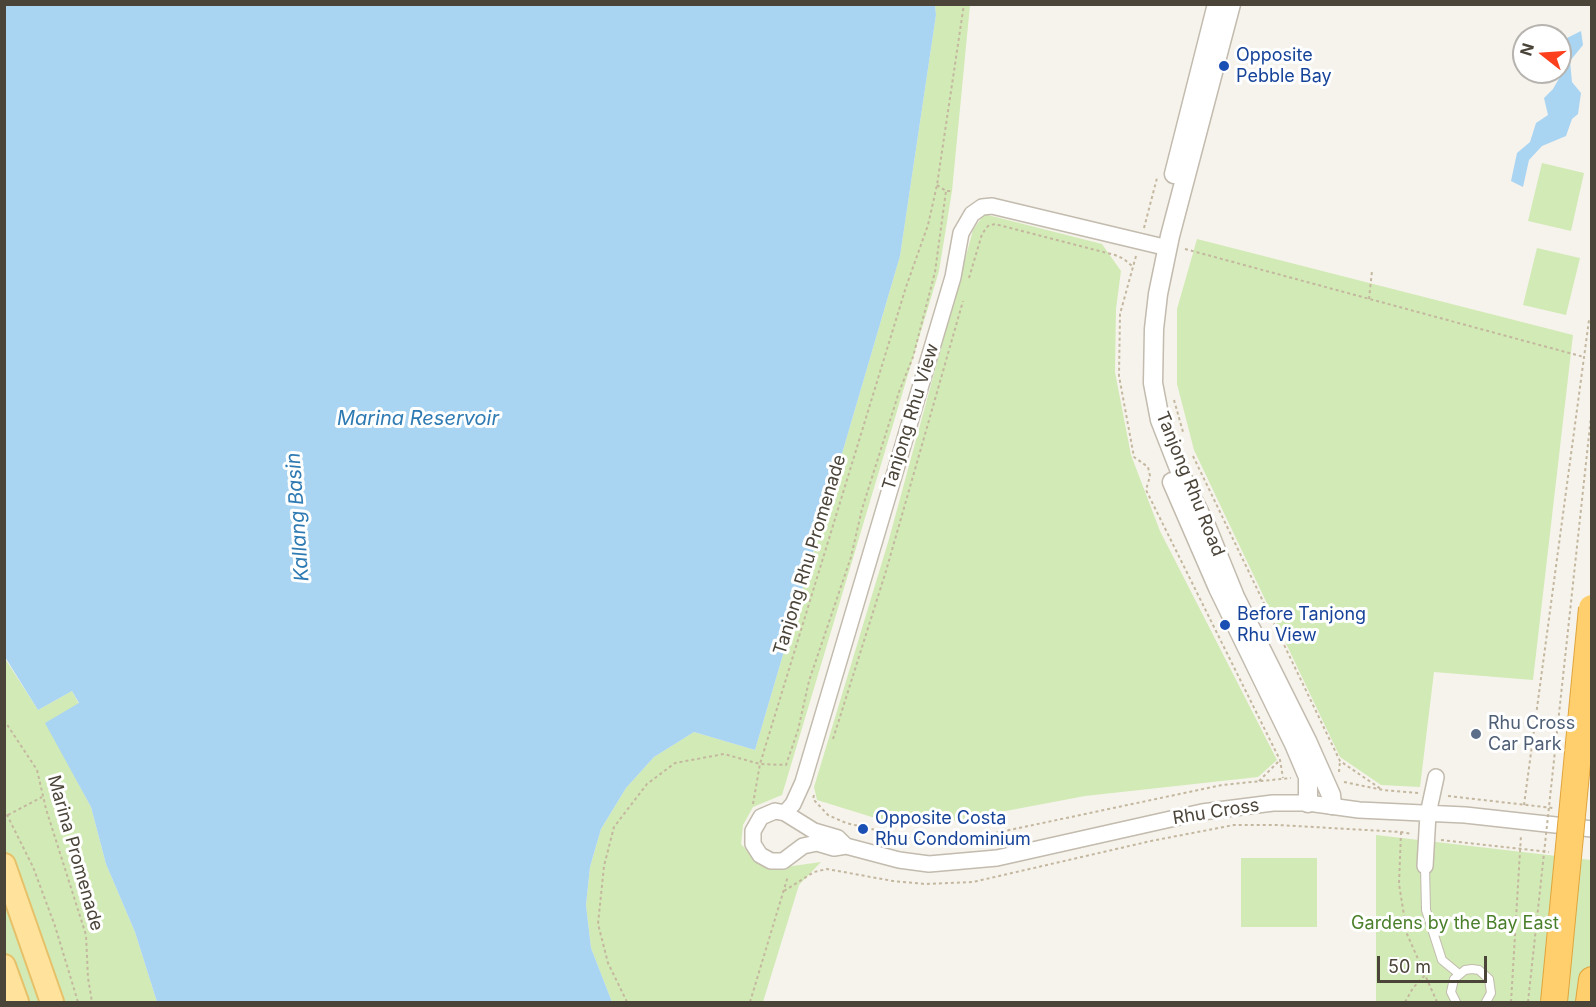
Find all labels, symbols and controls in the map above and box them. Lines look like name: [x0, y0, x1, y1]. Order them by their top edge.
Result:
north arrow: [1512, 24, 1572, 84]
text: N: [1515, 41, 1538, 58]
place label: Opposite Pebble Bay: [1236, 45, 1332, 88]
marker: Opposite Pebble Bay: [1217, 59, 1231, 73]
street label: Tanjong Rhu View: [878, 341, 944, 493]
water label: Marina Reservoir: [337, 407, 499, 431]
street label: Tanjong Rhu Road: [1151, 408, 1229, 560]
water label: Kallang Basin: [282, 452, 314, 582]
street label: Tanjong Rhu Promenade: [769, 452, 851, 658]
place label: Before Tanjong Rhu View: [1237, 604, 1366, 646]
marker: Before Tanjong Rhu View: [1218, 618, 1232, 632]
place label: Rhu Cross Car Park: [1488, 713, 1575, 756]
marker: Rhu Cross Car Park: [1469, 727, 1483, 741]
street label: Marina Promenade: [42, 773, 108, 933]
street label: Rhu Cross: [1171, 795, 1261, 829]
place label: Opposite Costa Rhu Condominium: [875, 808, 1031, 850]
marker: Opposite Costa Rhu Condominium: [856, 822, 870, 836]
park label: Gardens by the Bay East: [1351, 913, 1559, 935]
scale bar: [1380, 944, 1490, 982]
text: 50 m: [1388, 956, 1431, 977]

